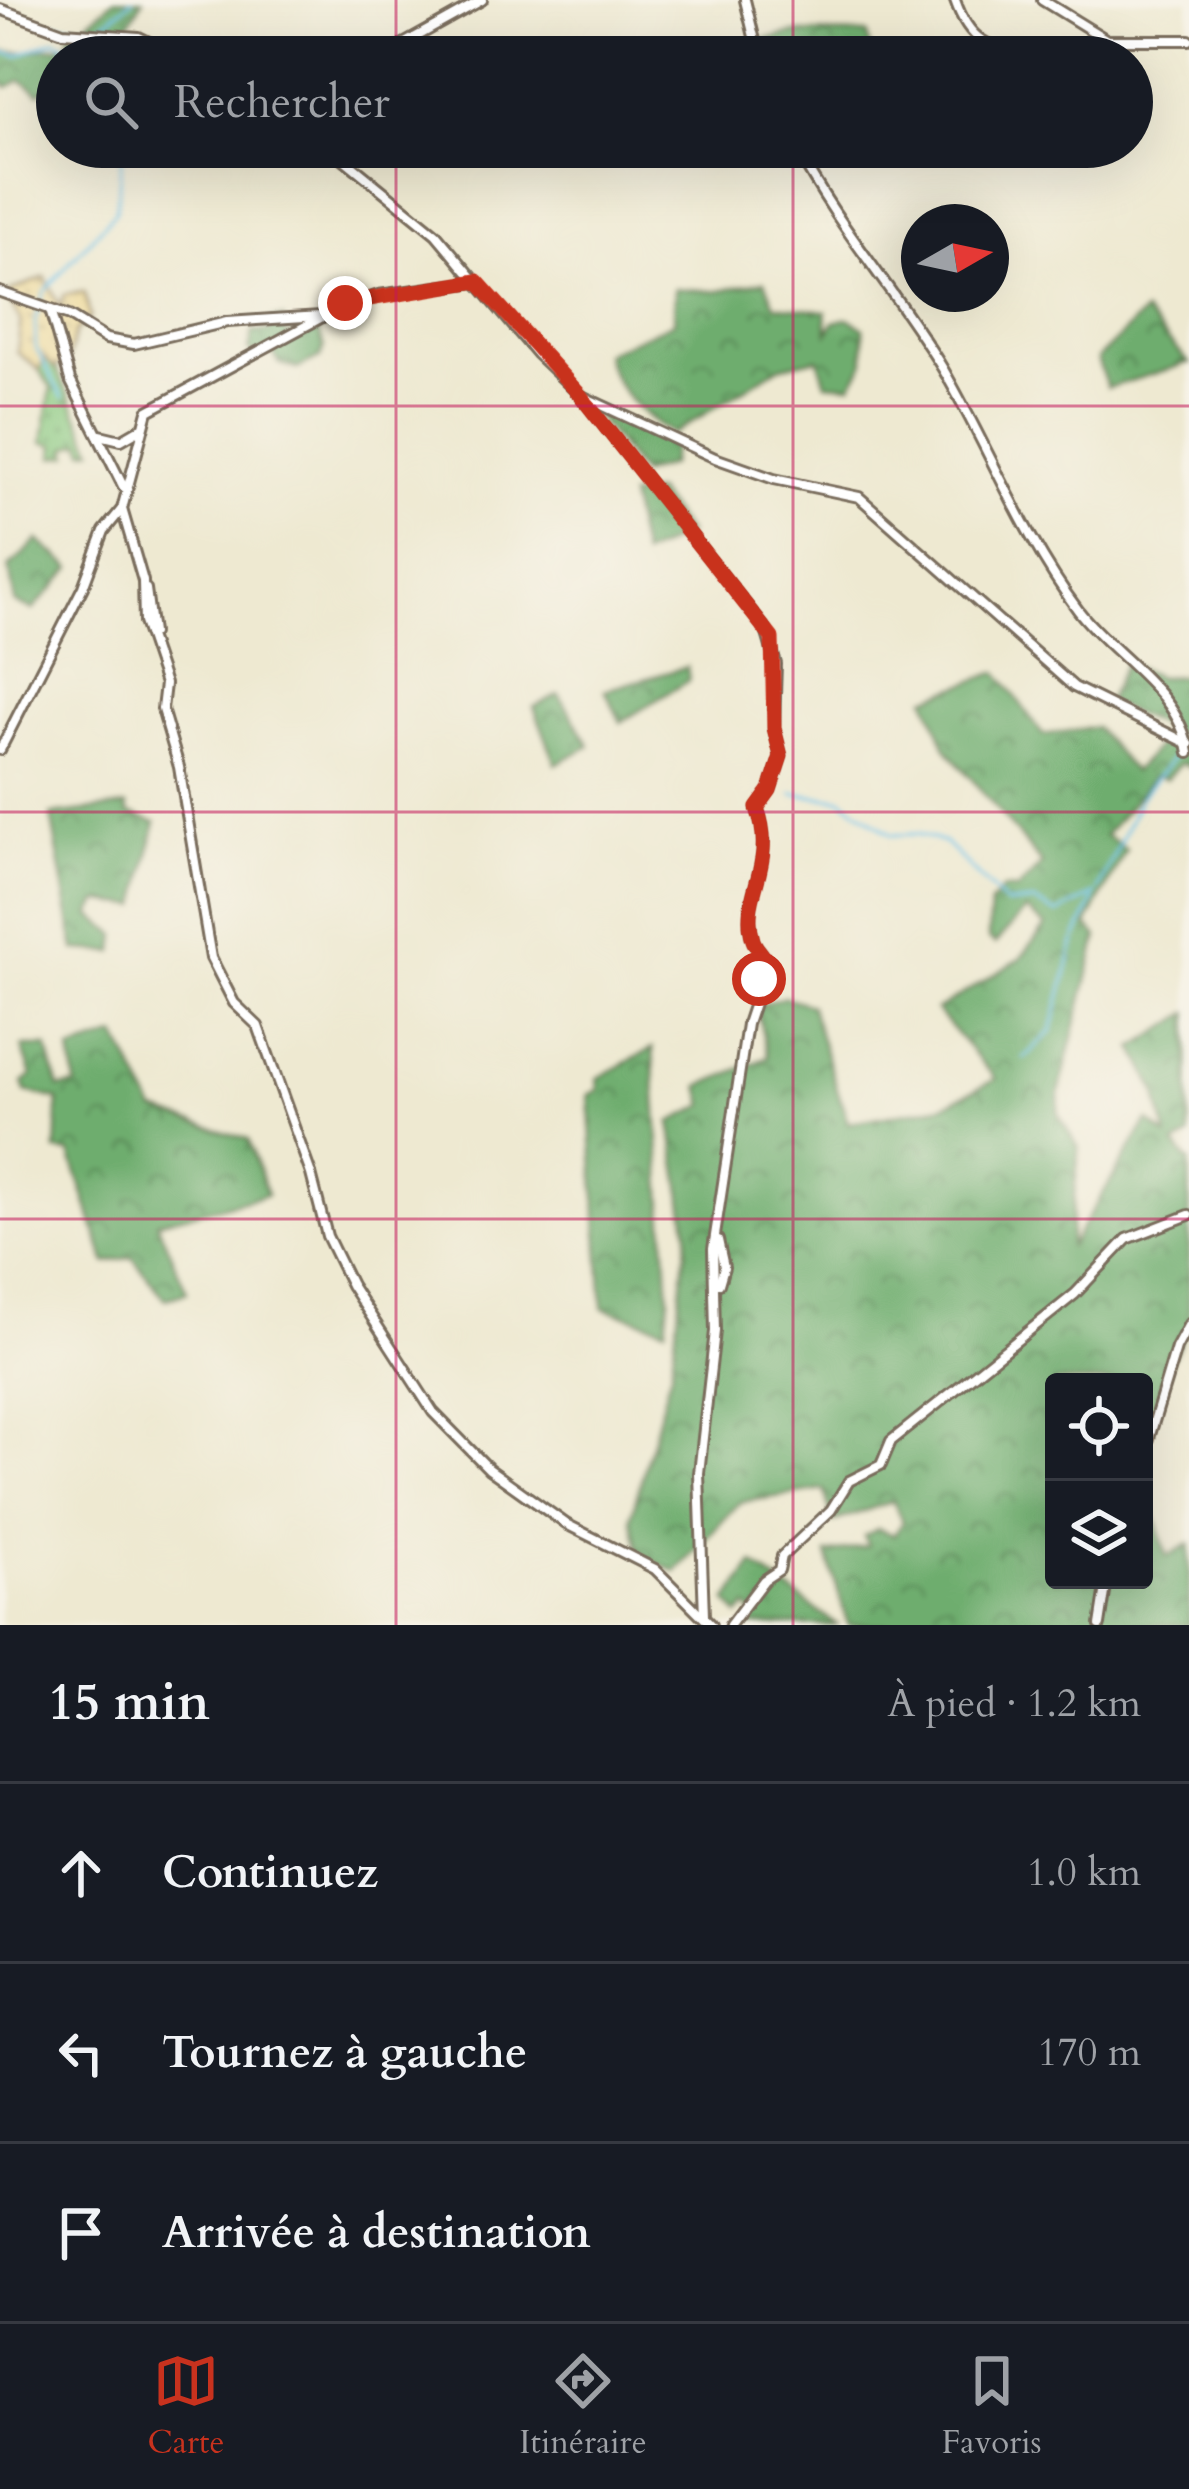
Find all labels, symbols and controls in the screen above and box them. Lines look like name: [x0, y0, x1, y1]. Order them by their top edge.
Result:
search box: [36, 36, 1153, 168]
icon: search: [78, 69, 144, 135]
text: Rechercher: [174, 72, 390, 133]
north arrow: [901, 204, 1009, 312]
route end: [318, 276, 372, 330]
route start: [732, 952, 786, 1006]
map controls: [1045, 1373, 1153, 1589]
button: locate: [1045, 1373, 1153, 1481]
button: layers: [1045, 1481, 1153, 1589]
text: 15 min: [48, 1668, 210, 1738]
text: À pied · 1.2 km: [888, 1677, 1141, 1730]
icon: ahead: [48, 1840, 114, 1906]
text: Continuez: [162, 1842, 378, 1903]
text: 1.0 km: [1027, 1846, 1141, 1899]
icon: left: [48, 2020, 114, 2086]
text: Tournez à gauche: [162, 2022, 527, 2083]
text: 170 m: [1038, 2026, 1141, 2079]
icon: arrive: [48, 2200, 114, 2266]
text: Arrivée à destination: [162, 2202, 591, 2263]
tab: Carte: [147, 2348, 224, 2465]
tab: Itinéraire: [519, 2348, 647, 2465]
tab: Favoris: [942, 2348, 1042, 2465]

